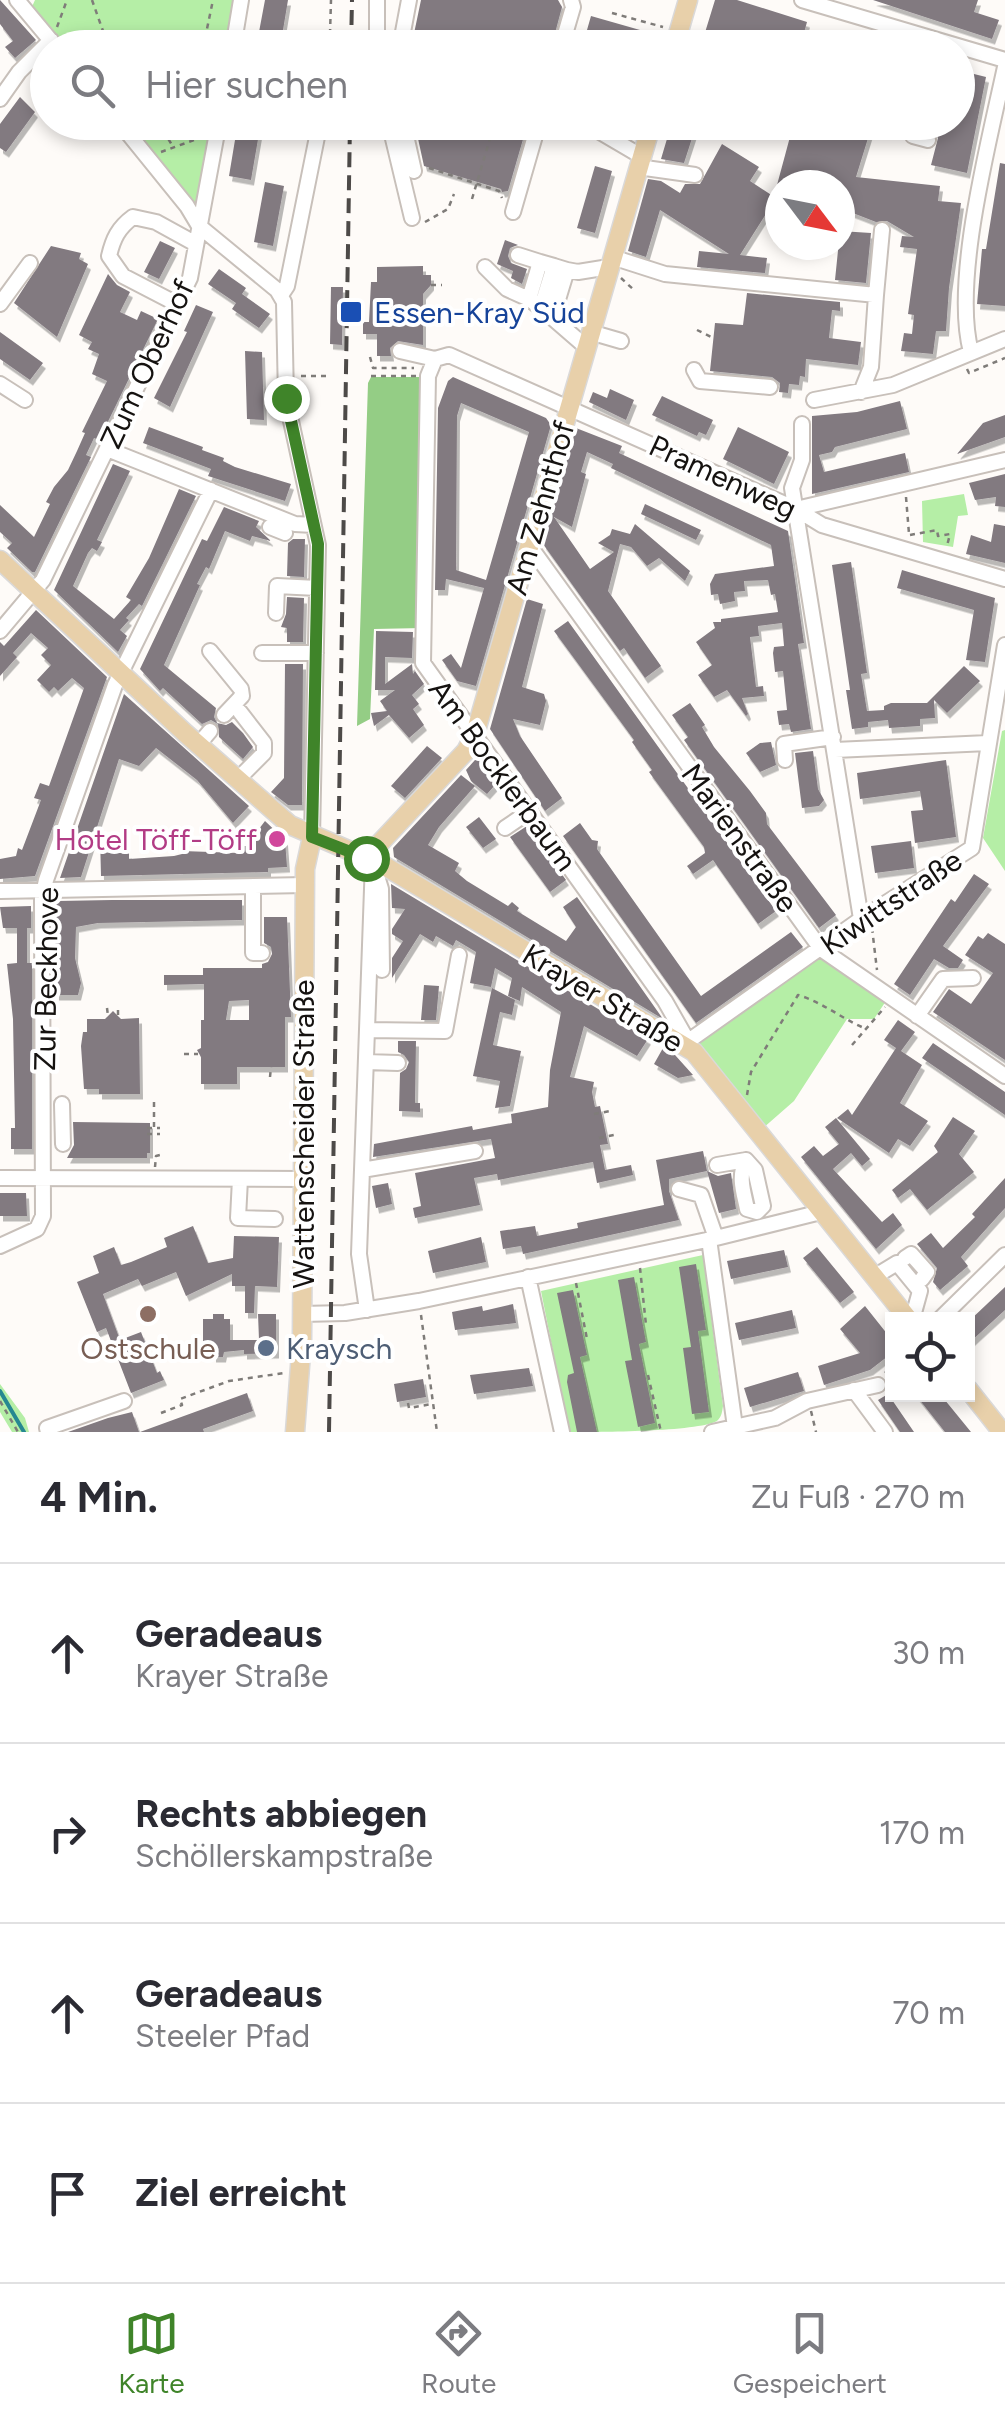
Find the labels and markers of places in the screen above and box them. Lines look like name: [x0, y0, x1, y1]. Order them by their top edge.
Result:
place label: Essen-Kray Süd: [374, 294, 585, 331]
marker: Essen-Kray Süd: [338, 299, 364, 325]
place label: Hotel Töff-Töff: [54, 821, 257, 858]
marker: Hotel Töff-Töff: [266, 828, 288, 850]
marker: Ostschule: [137, 1303, 159, 1325]
place label: Ostschule: [80, 1330, 216, 1367]
place label: Kraysch: [286, 1330, 392, 1367]
marker: Kraysch: [255, 1337, 277, 1359]

